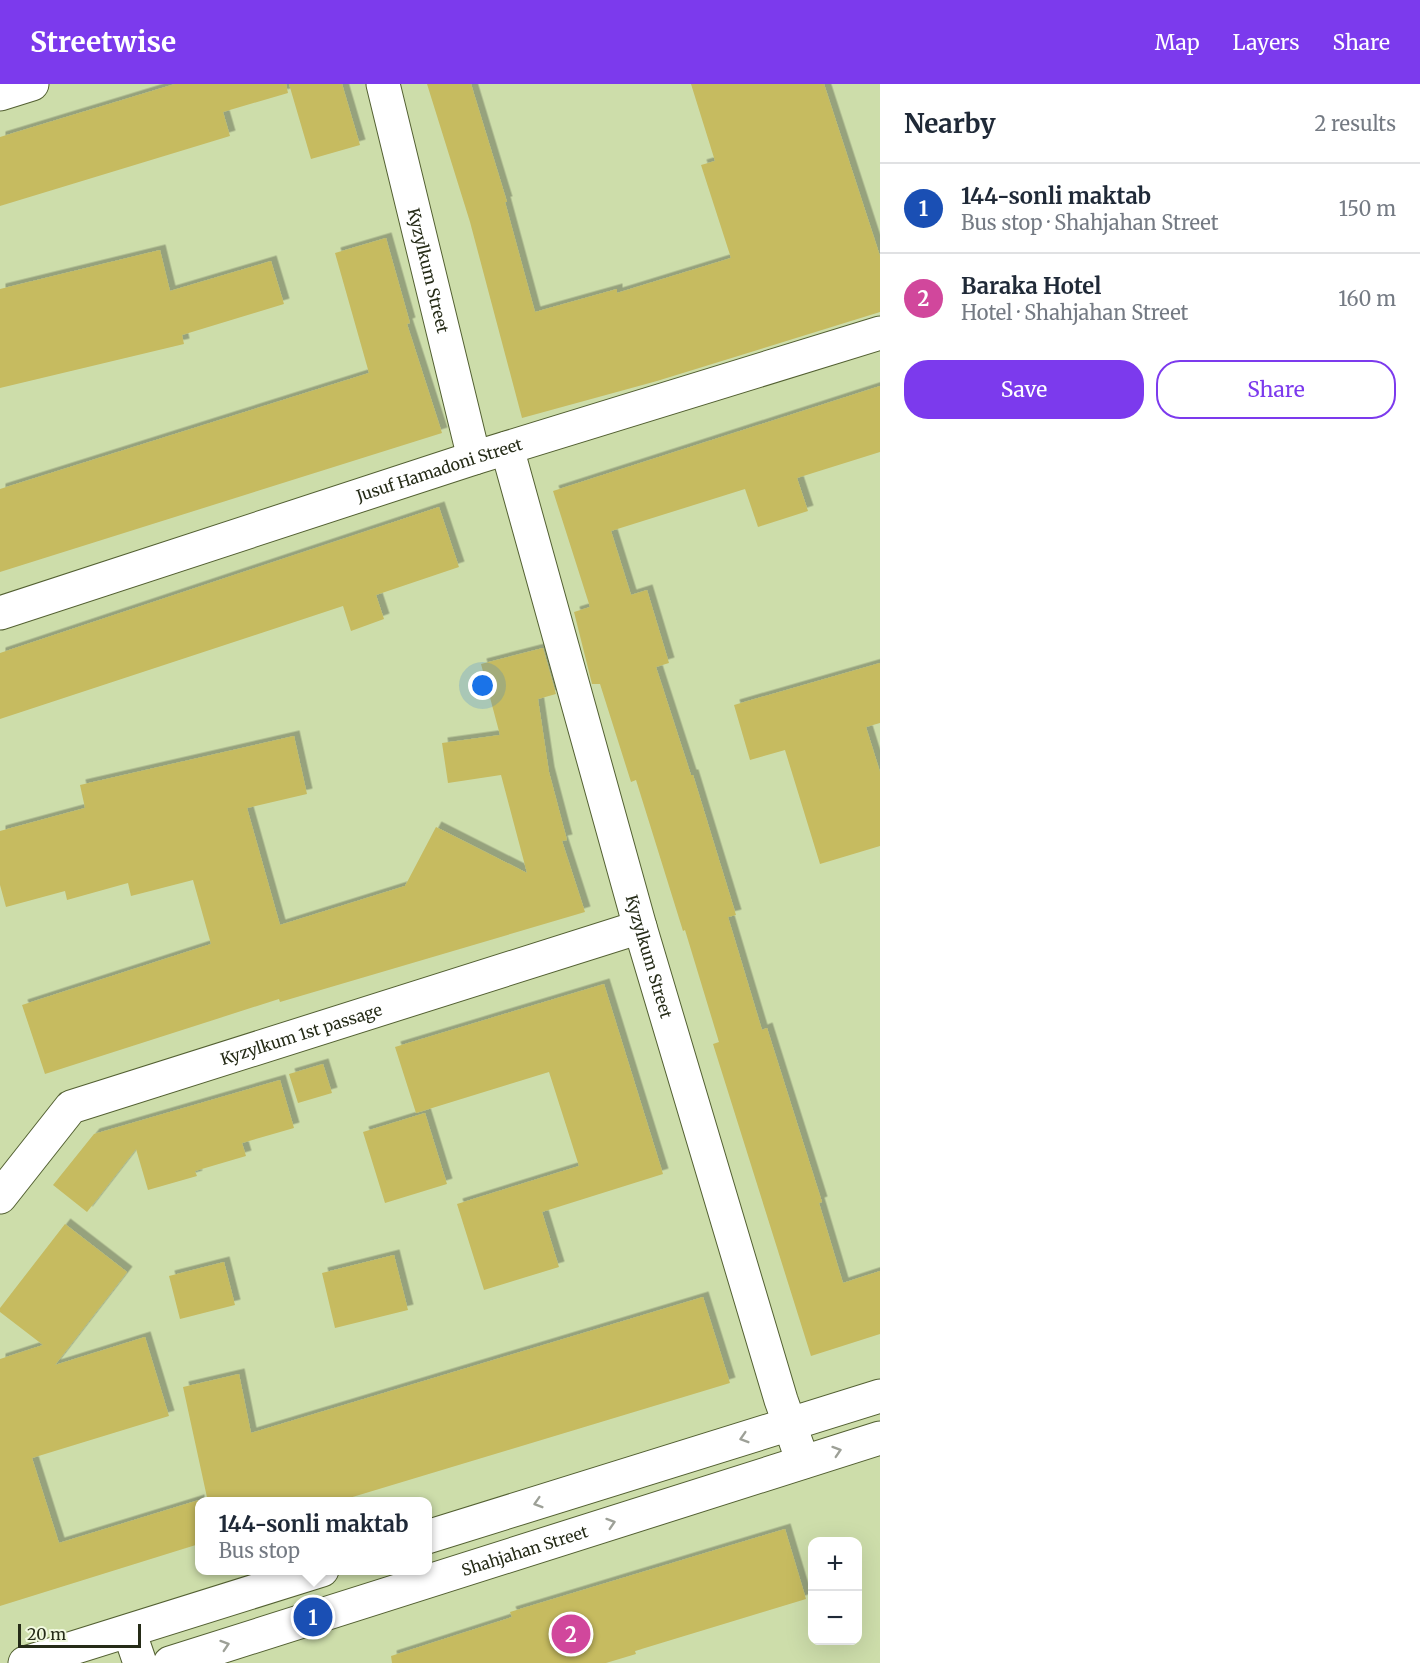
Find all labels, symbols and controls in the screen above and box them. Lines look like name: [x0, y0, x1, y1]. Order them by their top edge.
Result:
text: Streetwise: [30, 24, 176, 60]
text: Map: [1155, 29, 1200, 56]
text: Layers: [1233, 29, 1300, 56]
text: Share: [1333, 29, 1390, 56]
text: Nearby: [904, 107, 996, 140]
text: 2 results: [1314, 111, 1396, 136]
text: 144-sonli maktab: [961, 182, 1151, 210]
text: 1: [919, 196, 928, 221]
text: 150 m: [1339, 196, 1396, 221]
street label: Kyzylkum Street: [404, 206, 453, 336]
text: Bus stop · Shahjahan Street: [961, 210, 1219, 235]
text: Baraka Hotel: [961, 272, 1101, 300]
text: 2: [918, 286, 929, 311]
text: 160 m: [1338, 286, 1396, 311]
text: Hotel · Shahjahan Street: [961, 300, 1188, 325]
button: Save: [904, 360, 1144, 419]
button: Share: [1156, 360, 1396, 419]
street label: Jusuf Hamadoni Street: [353, 434, 525, 506]
your location: [468, 671, 497, 700]
street label: Kyzylkum Street: [622, 892, 677, 1021]
street label: Kyzylkum 1st passage: [218, 999, 384, 1069]
one-way arrow: [739, 1431, 750, 1443]
one-way arrow: [831, 1446, 842, 1458]
one-way arrow: [533, 1496, 544, 1508]
popup: [195, 1497, 432, 1575]
text: 144-sonli maktab: [218, 1510, 409, 1538]
one-way arrow: [605, 1517, 616, 1530]
street label: Shahjahan Street: [459, 1521, 591, 1580]
map controls: [808, 1537, 862, 1645]
button: +: [808, 1537, 862, 1591]
text: Bus stop: [218, 1538, 300, 1563]
button: −: [808, 1591, 862, 1645]
pin: 1: [294, 1594, 332, 1640]
pin: 2: [552, 1612, 590, 1656]
scale bar: [18, 1621, 141, 1648]
text: 20 m: [27, 1624, 66, 1644]
one-way arrow: [219, 1640, 230, 1652]

